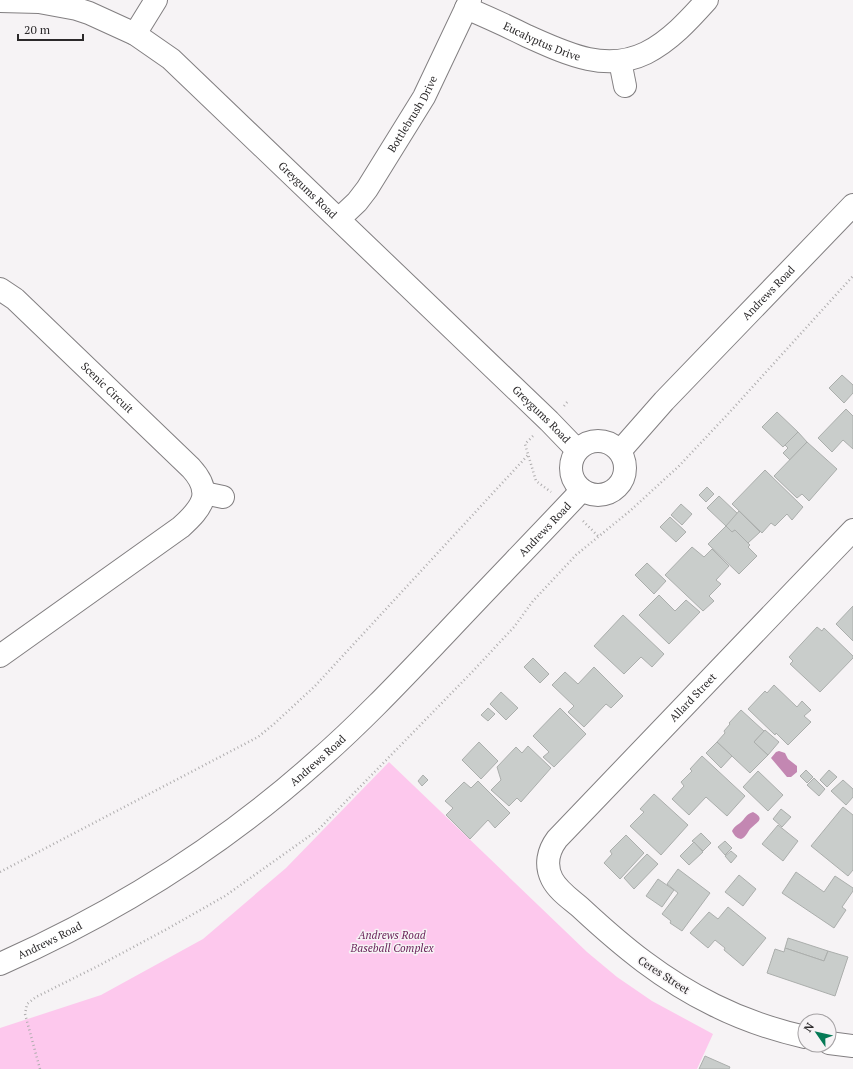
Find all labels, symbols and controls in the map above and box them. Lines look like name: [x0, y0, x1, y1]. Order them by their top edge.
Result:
scale bar: [18, 16, 83, 42]
street label: Eucalyptus Drive: [501, 19, 583, 64]
text: 20 m: [24, 22, 51, 37]
street label: Bottlebrush Drive: [385, 73, 440, 155]
street label: Greygums Road: [275, 159, 340, 221]
street label: Andrews Road: [739, 263, 798, 323]
street label: Scenic Circuit: [78, 359, 137, 416]
street label: Greygums Road: [509, 383, 573, 446]
street label: Andrews Road: [516, 499, 574, 559]
street label: Allard Street: [666, 670, 719, 725]
street label: Andrews Road: [287, 732, 349, 789]
street label: Andrews Road: [15, 919, 84, 962]
park label: Andrews Road Baseball Complex: [350, 928, 434, 955]
street label: Ceres Street: [635, 953, 693, 997]
north arrow: [797, 1013, 837, 1053]
text: N: [801, 1019, 817, 1035]

